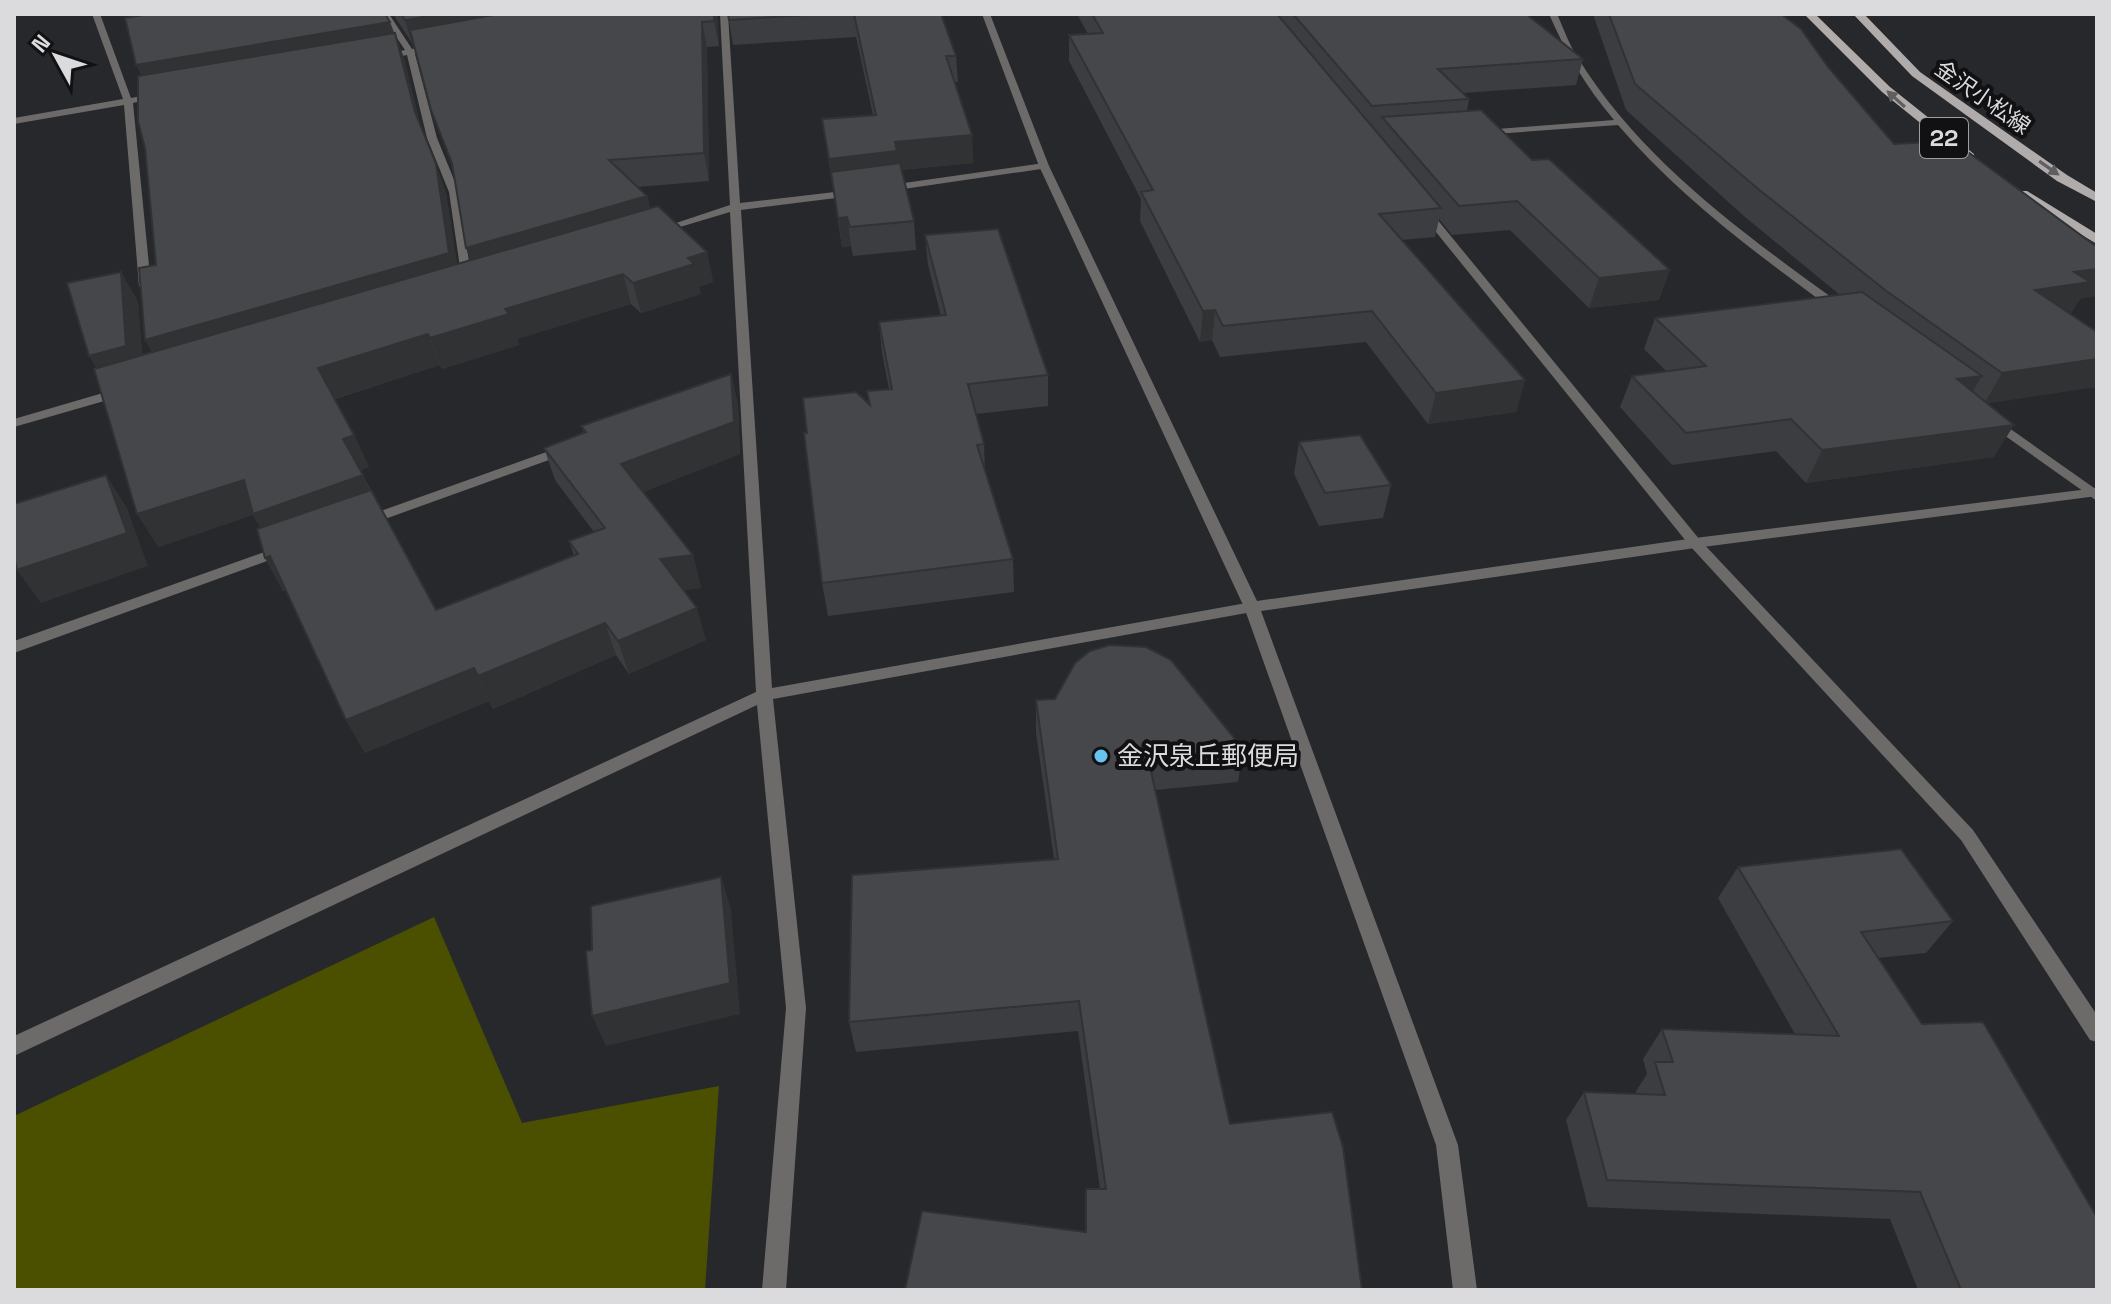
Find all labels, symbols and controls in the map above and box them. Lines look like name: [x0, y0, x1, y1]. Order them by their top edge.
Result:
north arrow: [16, 16, 96, 96]
text: N: [25, 28, 56, 58]
street label: 金沢小松線: [1930, 54, 2036, 140]
one-way arrow: [1886, 91, 1905, 109]
road number: 22: [1920, 118, 1968, 158]
one-way arrow: [2038, 160, 2059, 175]
place label: 金沢泉丘郵便局: [1117, 739, 1299, 773]
marker: 金沢泉丘郵便局: [1092, 747, 1110, 765]

